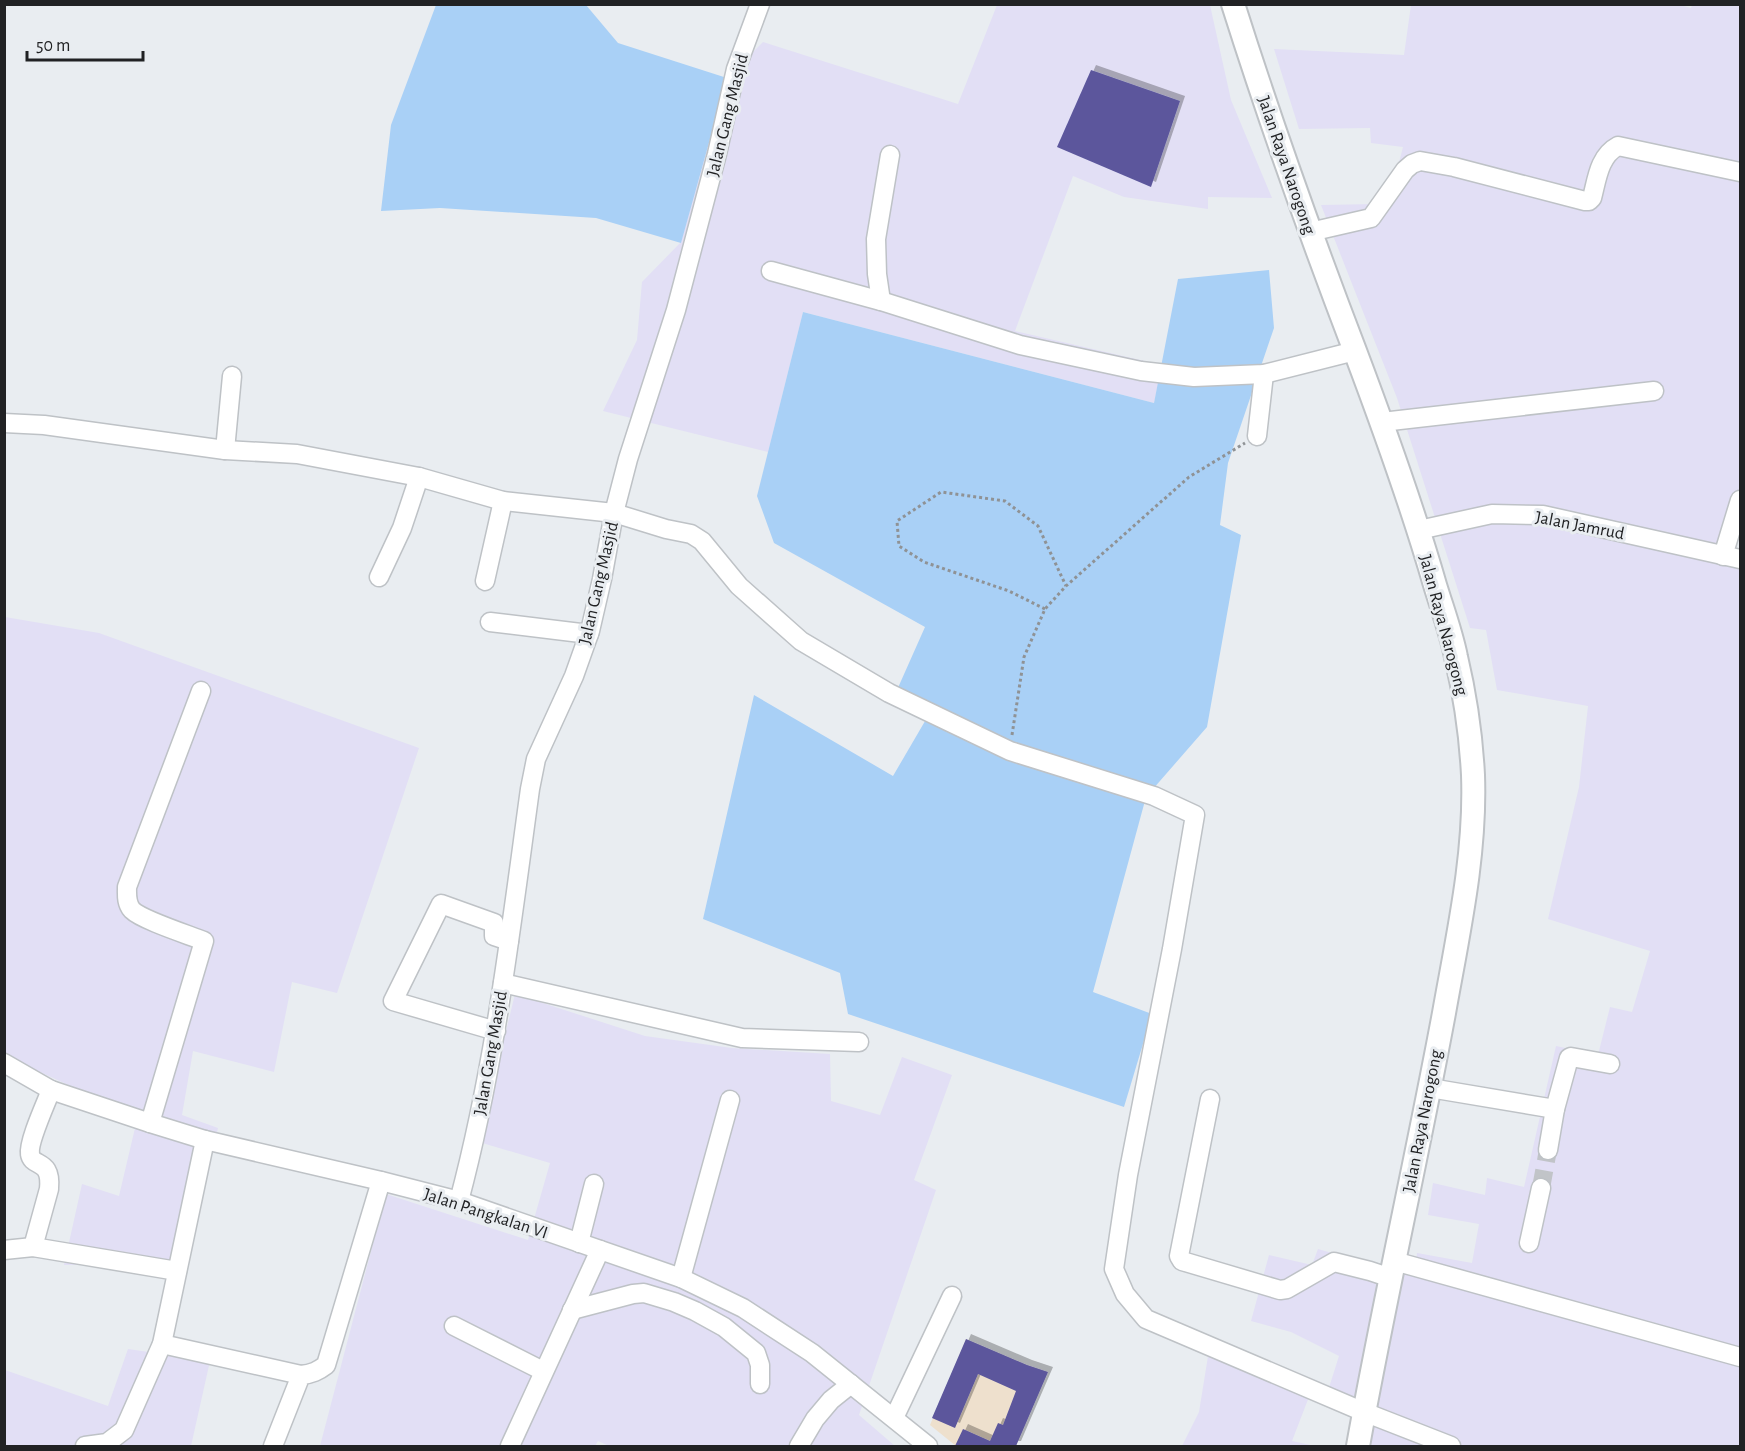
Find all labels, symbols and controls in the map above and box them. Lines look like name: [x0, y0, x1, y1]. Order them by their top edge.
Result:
scale bar: [27, 24, 142, 62]
text: 50 m: [36, 37, 70, 55]
street label: Jalan Gang Masjid: [704, 52, 752, 178]
street label: Jalan Raya Narogong: [1254, 94, 1318, 237]
street label: Jalan Jamrud: [1534, 509, 1626, 543]
street label: Jalan Gang Masjid: [576, 520, 622, 646]
street label: Jalan Raya Narogong: [1416, 553, 1471, 698]
street label: Jalan Gang Masjid: [471, 990, 511, 1117]
street label: Jalan Raya Narogong: [1400, 1048, 1446, 1194]
street label: Jalan Pangkalan VI: [421, 1185, 550, 1243]

